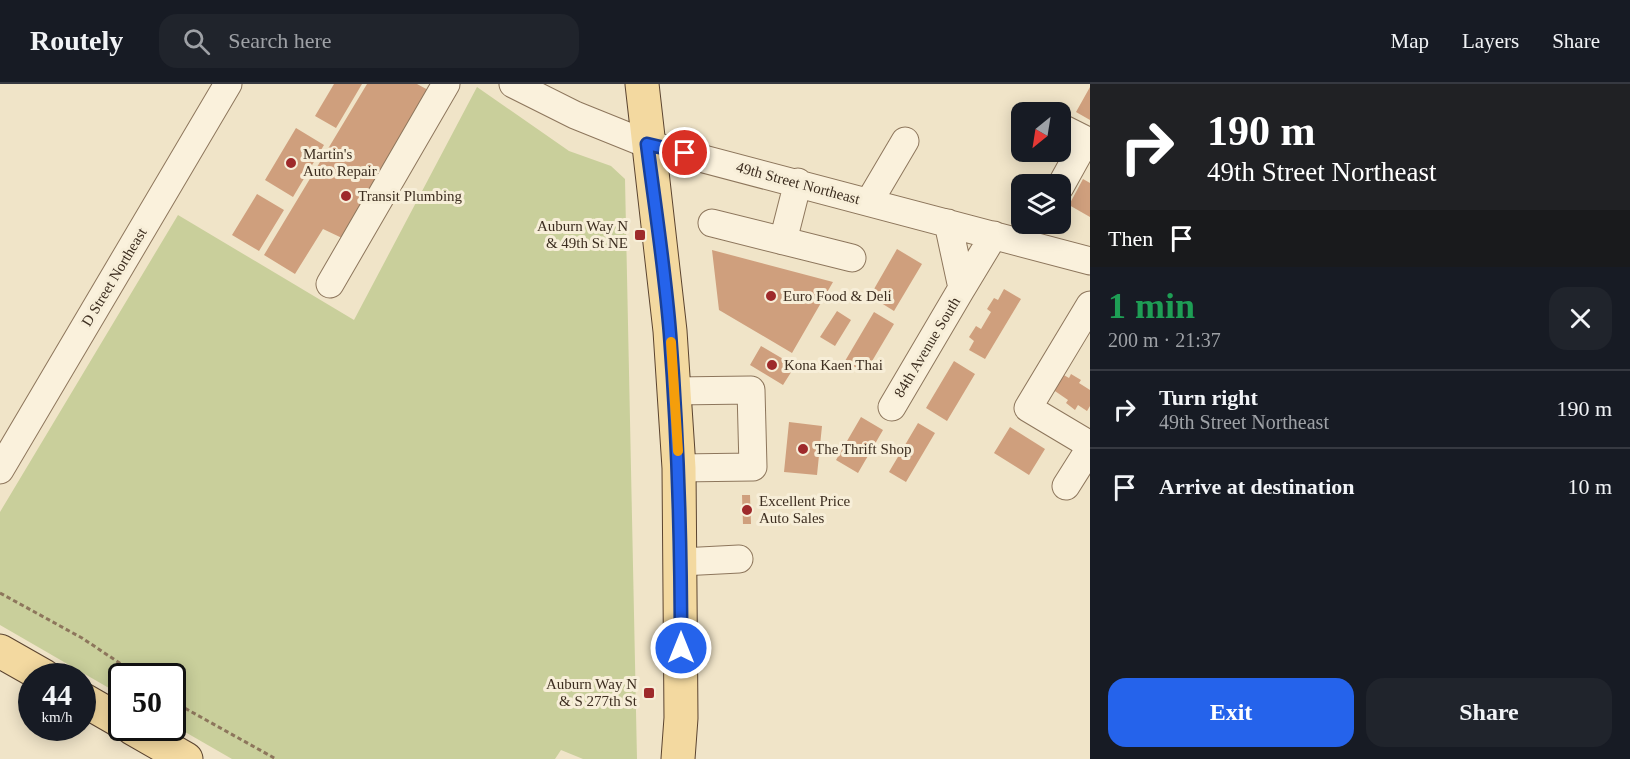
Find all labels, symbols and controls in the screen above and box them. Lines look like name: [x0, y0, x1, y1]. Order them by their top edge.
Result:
search box: [159, 14, 579, 68]
text: Routely: [30, 25, 123, 56]
icon: search: [180, 25, 213, 58]
text: Search here: [228, 28, 332, 53]
text: Map: [1391, 29, 1429, 53]
text: Layers: [1462, 29, 1519, 53]
text: Share: [1552, 29, 1600, 53]
north arrow: [1011, 102, 1071, 162]
map controls: [1011, 102, 1071, 234]
icon: right: [1108, 108, 1186, 186]
text: 190 m: [1207, 108, 1316, 154]
pin: [659, 127, 710, 178]
icon: arrive: [668, 136, 701, 169]
place label: Martin's Auto Repair: [303, 146, 377, 179]
marker: Martin's Auto Repair: [284, 156, 298, 170]
text: 49th Street Northeast: [1207, 157, 1436, 187]
street label: 49th Street Northeast: [734, 159, 862, 207]
button: layers: [1011, 174, 1071, 234]
place label: Transit Plumbing: [358, 188, 463, 204]
marker: Transit Plumbing: [339, 189, 353, 203]
place label: Auburn Way N & 49th St NE: [537, 218, 628, 251]
icon: arrive: [1165, 222, 1198, 255]
street label: D Street Northeast: [78, 224, 150, 329]
text: Then: [1108, 226, 1153, 251]
marker: Auburn Way N & 49th St NE: [633, 228, 647, 242]
text: 1 min: [1108, 286, 1195, 326]
button: close: [1549, 287, 1612, 350]
place label: Euro Food & Deli: [783, 288, 892, 304]
marker: Euro Food & Deli: [764, 289, 778, 303]
street label: 84th Avenue South: [891, 294, 963, 400]
text: 200 m · 21:37: [1108, 329, 1221, 351]
place label: Kona Kaen Thai: [784, 357, 883, 373]
marker: Kona Kaen Thai: [765, 358, 779, 372]
text: Turn right: [1159, 385, 1258, 410]
icon: right: [1108, 393, 1141, 426]
text: 190 m: [1556, 396, 1612, 421]
text: 49th Street Northeast: [1159, 411, 1329, 433]
place label: The Thrift Shop: [815, 441, 911, 457]
marker: The Thrift Shop: [796, 442, 810, 456]
icon: arrive: [1108, 471, 1141, 504]
text: Arrive at destination: [1159, 474, 1355, 499]
text: 10 m: [1567, 474, 1612, 499]
place label: Excellent Price Auto Sales: [759, 493, 851, 526]
marker: Excellent Price Auto Sales: [740, 503, 754, 517]
position arrow: [649, 616, 713, 680]
speed limit sign: 50: [108, 663, 186, 741]
place label: Auburn Way N & S 277th St: [546, 676, 638, 709]
text: 44: [42, 678, 72, 711]
button: Exit: [1108, 678, 1354, 747]
button: Share: [1366, 678, 1612, 747]
marker: Auburn Way N & S 277th St: [642, 686, 656, 700]
text: km/h: [42, 709, 72, 725]

